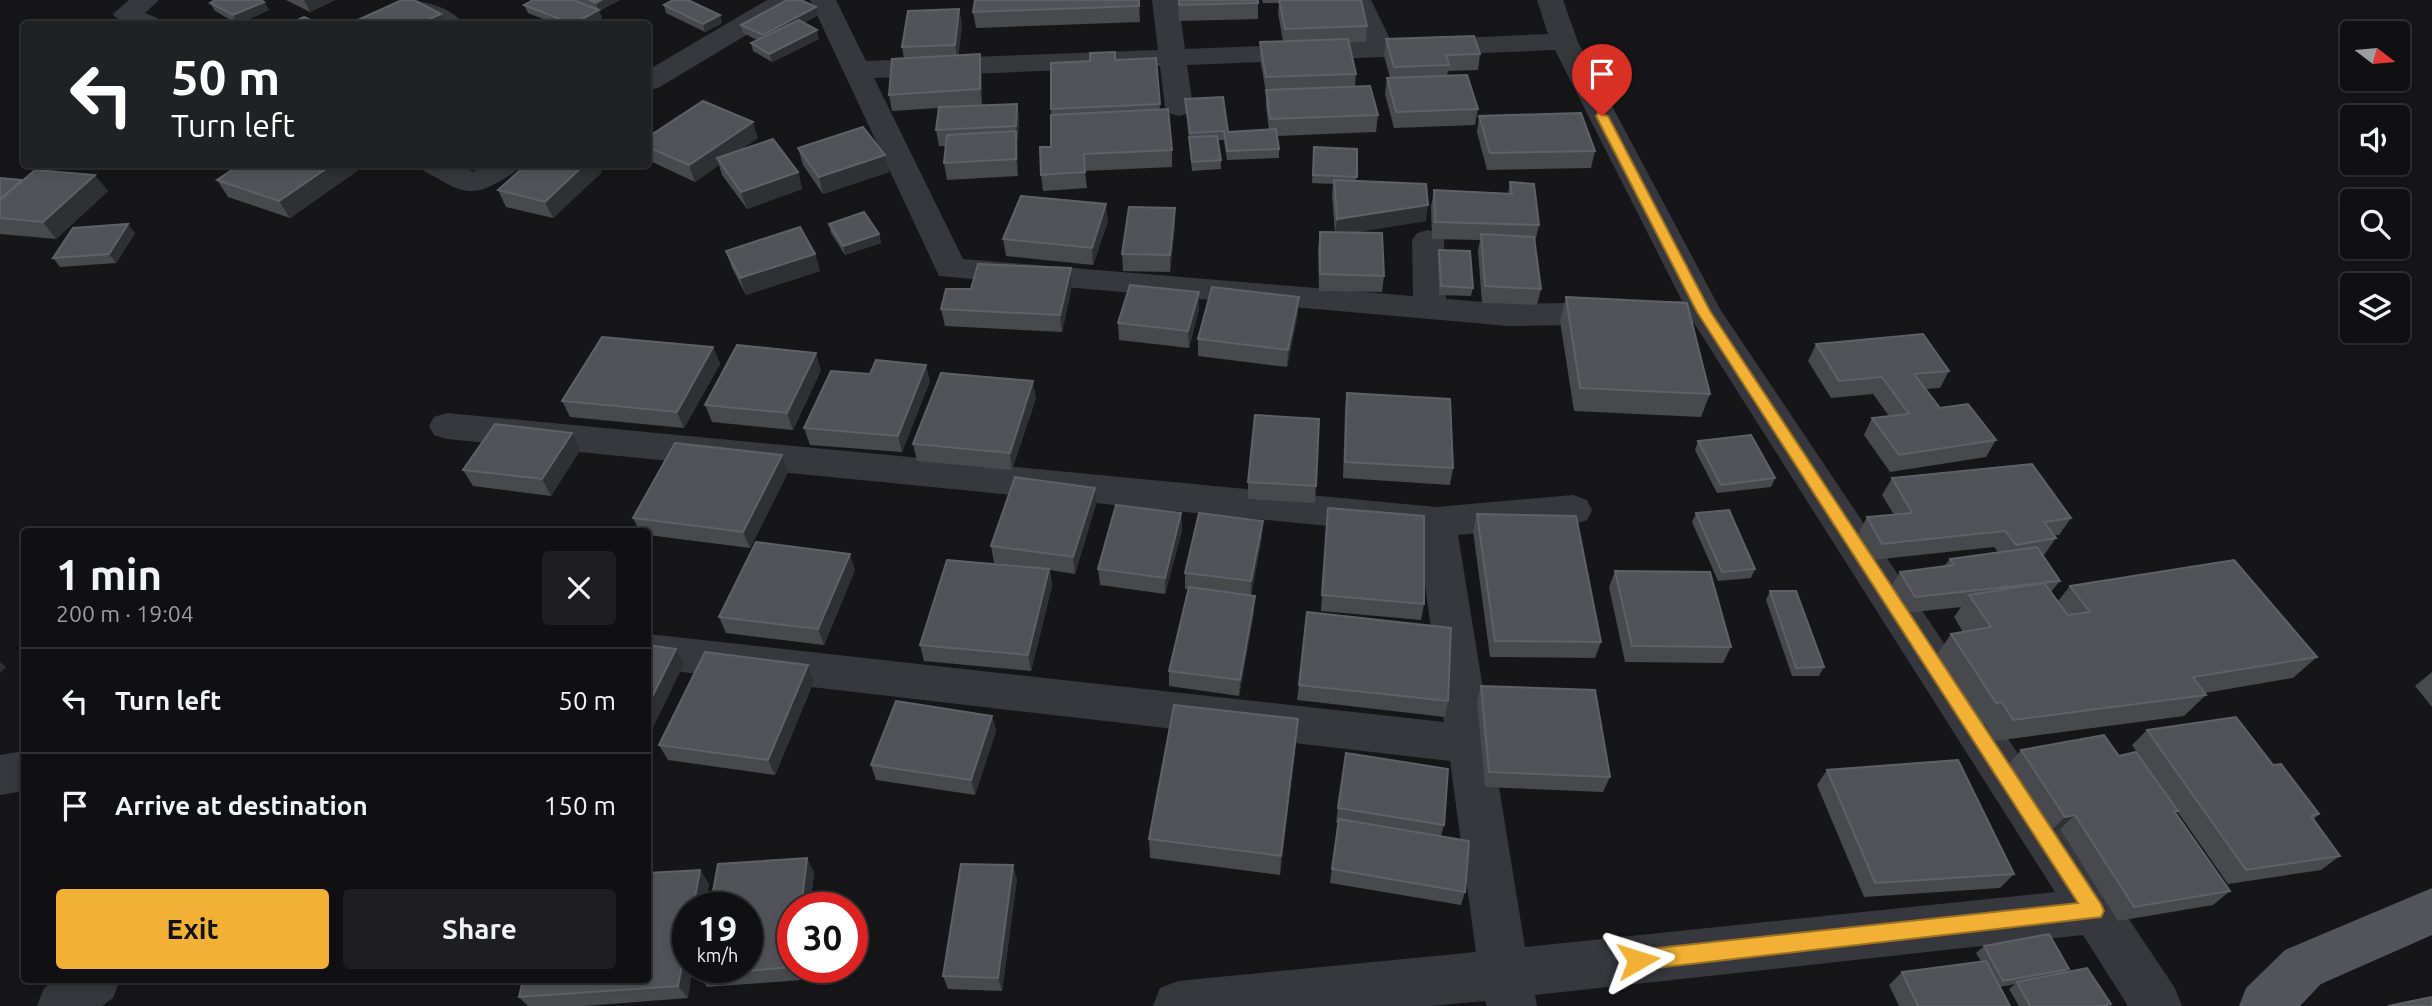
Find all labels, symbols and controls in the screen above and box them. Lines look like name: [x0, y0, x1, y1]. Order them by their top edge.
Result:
north arrow: [2340, 21, 2410, 91]
map controls: [2340, 21, 2410, 343]
pin: [1572, 44, 1632, 116]
icon: left: [56, 49, 147, 140]
text: 50 m: [171, 49, 280, 104]
icon: arrive: [1583, 55, 1621, 93]
button: sound: [2340, 105, 2410, 175]
text: Turn left: [171, 107, 295, 143]
button: search: [2340, 189, 2410, 259]
button: layers: [2340, 273, 2410, 343]
text: 1 min: [56, 551, 162, 598]
button: close: [542, 551, 616, 625]
text: 200 m · 19:04: [56, 601, 194, 626]
icon: left: [56, 682, 94, 720]
text: Turn left: [115, 686, 221, 715]
text: 50 m: [558, 686, 616, 715]
icon: arrive: [56, 787, 94, 825]
text: Arrive at destination: [115, 791, 368, 820]
text: 150 m: [544, 791, 616, 820]
button: Exit: [56, 889, 329, 969]
button: Share: [343, 889, 616, 969]
speed limit sign: 30: [777, 892, 868, 983]
text: 19: [698, 908, 737, 948]
position arrow: [1601, 923, 1675, 997]
text: km/h: [697, 945, 738, 965]

